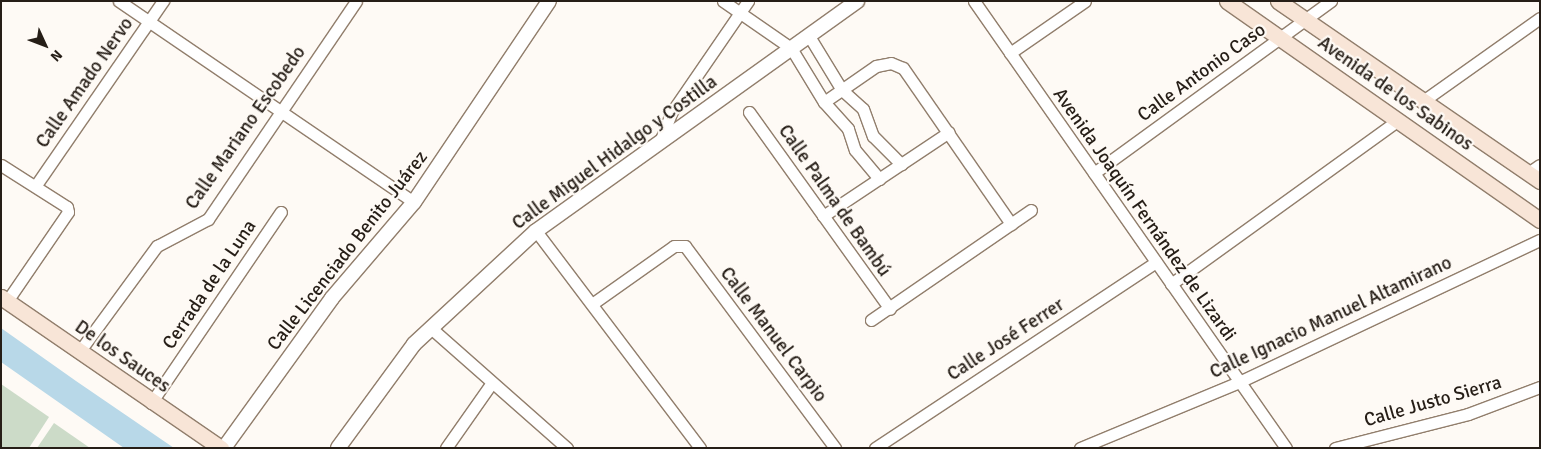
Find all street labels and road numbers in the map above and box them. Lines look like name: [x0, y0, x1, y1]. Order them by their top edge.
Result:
street label: Calle Amado Nervo: [31, 13, 139, 153]
street label: Calle Antonio Caso: [1134, 19, 1270, 127]
street label: Avenida de los Sabinos: [1313, 32, 1477, 156]
street label: Calle Mariano Escobedo: [181, 42, 311, 214]
street label: Calle Miguel Hidalgo y Costilla: [508, 71, 722, 235]
street label: Avenida Joaquín Fernández de Lizardi: [1048, 84, 1240, 346]
street label: Calle Palma de Bambú: [773, 121, 895, 281]
street label: Calle Licenciado Benito Juárez: [263, 147, 433, 355]
street label: Cerrada de la Luna: [158, 216, 262, 354]
street label: Calle Ignacio Manuel Altamirano: [1206, 252, 1456, 384]
street label: Calle Manuel Carpio: [715, 263, 831, 407]
street label: Calle José Ferrer: [943, 294, 1069, 386]
street label: De los Sauces: [70, 316, 174, 398]
street label: Calle Justo Sierra: [1362, 371, 1504, 433]

